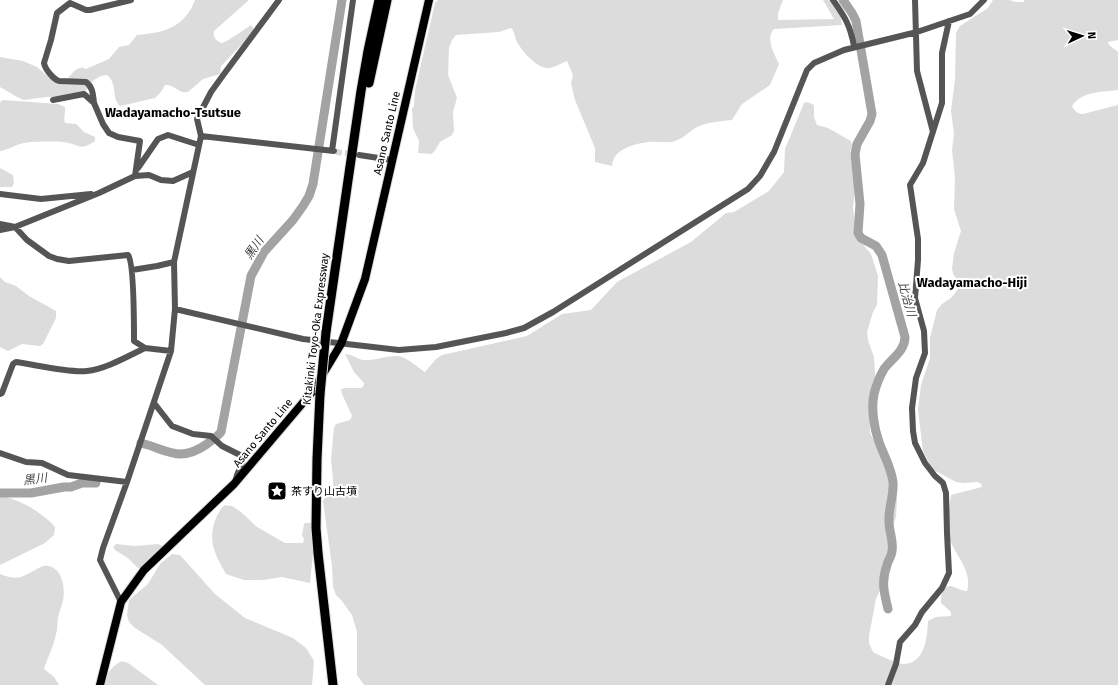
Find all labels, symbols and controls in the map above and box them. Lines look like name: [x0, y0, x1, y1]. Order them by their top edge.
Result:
north arrow: [1062, 16, 1102, 56]
text: N: [1085, 31, 1098, 39]
street label: Asano Santo Line: [371, 90, 403, 176]
district label: Wadayamacho-Tsutsue: [105, 105, 241, 120]
water label: 黒川: [241, 232, 268, 262]
street label: Kitakinki Toyo-Oka Expressway: [300, 252, 332, 406]
district label: Wadayamacho-Hiji: [917, 275, 1028, 290]
water label: 比治川: [895, 280, 919, 320]
street label: Asano Santo Line: [230, 396, 296, 470]
water label: 黒川: [22, 470, 50, 487]
place icon: 茶すり山古墳: [266, 480, 288, 502]
place label: 茶すり山古墳: [291, 485, 357, 498]

